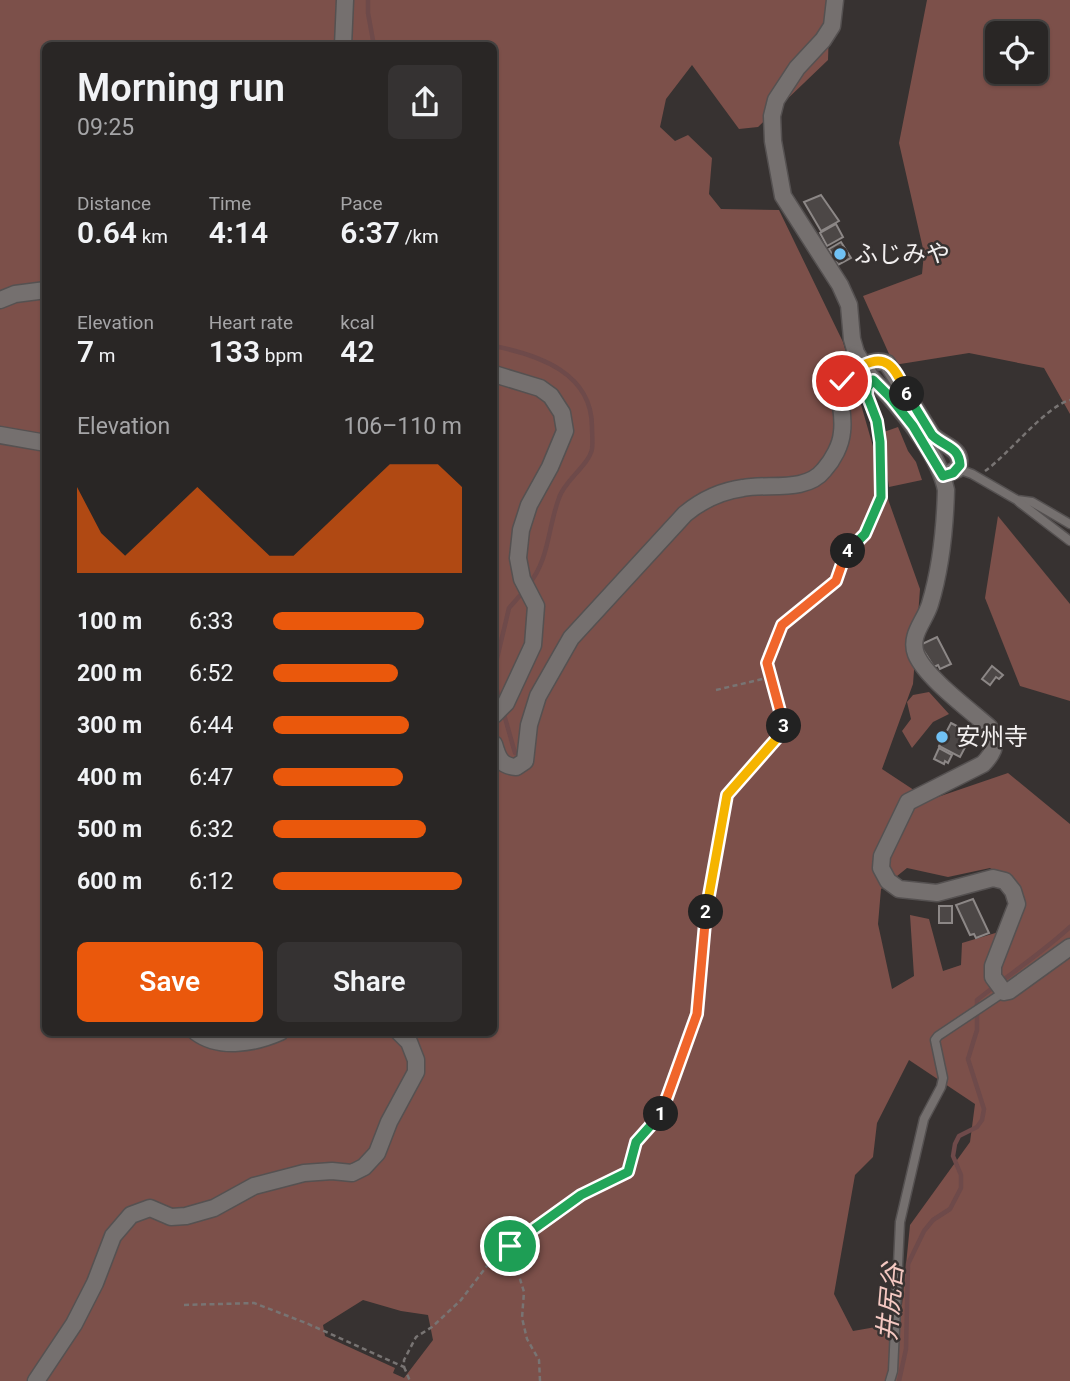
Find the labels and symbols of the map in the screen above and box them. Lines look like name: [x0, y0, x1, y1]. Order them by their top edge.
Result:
place label: ふじみや: [854, 240, 950, 268]
marker: ふじみや: [832, 246, 848, 262]
pin: [812, 351, 872, 411]
pin: 6: [890, 376, 925, 412]
pin: 4: [830, 534, 866, 568]
pin: 3: [766, 708, 802, 744]
place label: 安州寺: [956, 723, 1028, 751]
marker: 安州寺: [934, 729, 950, 745]
pin: 2: [688, 894, 724, 930]
pin: 1: [644, 1096, 678, 1132]
pin: [480, 1216, 540, 1276]
water label: 井尻谷: [872, 1260, 909, 1342]

